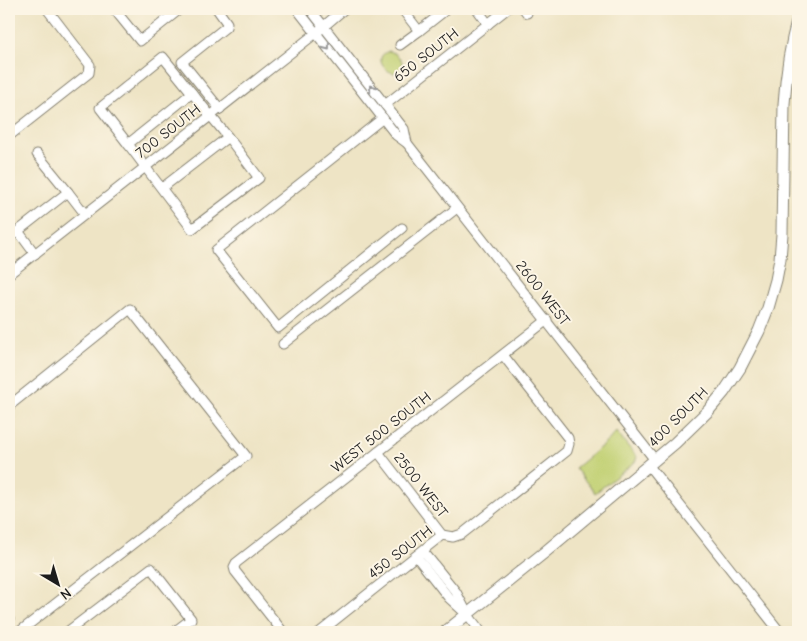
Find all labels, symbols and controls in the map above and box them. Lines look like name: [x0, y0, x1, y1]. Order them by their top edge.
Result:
street label: 650 SOUTH: [390, 24, 462, 86]
one-way arrow: [322, 41, 330, 50]
one-way arrow: [368, 85, 377, 94]
street label: 700 SOUTH: [132, 100, 204, 162]
street label: 2600 WEST: [512, 257, 574, 329]
street label: 400 SOUTH: [644, 383, 712, 451]
street label: WEST 500 SOUTH: [328, 387, 434, 477]
street label: 2500 WEST: [390, 449, 452, 521]
street label: 450 SOUTH: [364, 521, 436, 583]
north arrow: [32, 558, 82, 608]
text: N: [57, 584, 75, 603]

